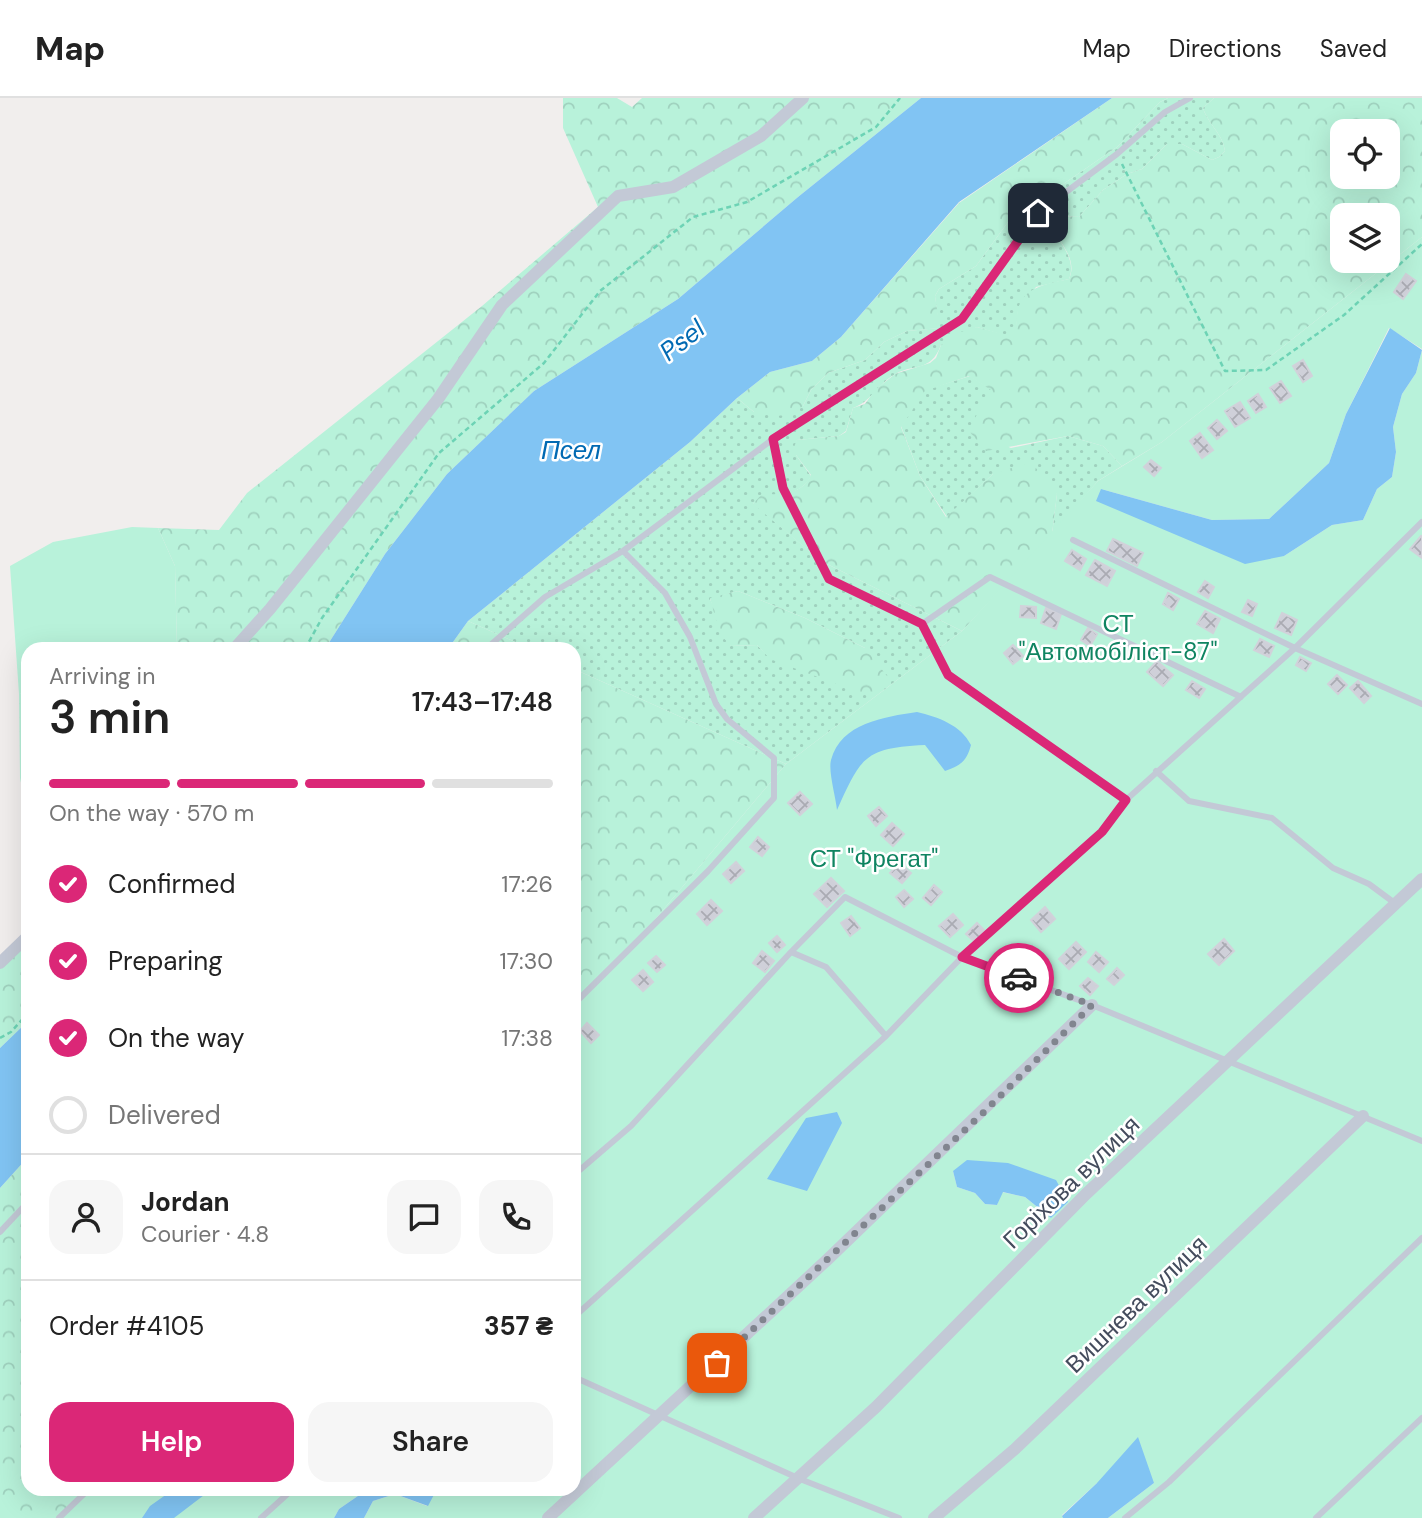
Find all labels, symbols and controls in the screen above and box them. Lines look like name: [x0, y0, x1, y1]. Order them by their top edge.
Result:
text: Map: [35, 27, 105, 70]
text: Map: [1083, 33, 1131, 64]
text: Directions: [1169, 33, 1282, 64]
text: Saved: [1320, 33, 1387, 64]
map controls: [1330, 119, 1400, 273]
button: locate: [1330, 119, 1400, 189]
pin: [1008, 183, 1068, 243]
icon: home: [1019, 194, 1057, 232]
button: layers: [1330, 203, 1400, 273]
water label: Psel: [652, 311, 712, 368]
water label: Псел: [541, 433, 601, 467]
park label: СТ "Автомобiлiст-87": [1019, 608, 1217, 667]
text: Arriving in: [49, 661, 155, 691]
text: 17:43–17:48: [412, 685, 553, 719]
text: 3 min: [49, 687, 170, 747]
text: On the way · 570 m: [49, 798, 254, 828]
park label: СТ "Фрегат": [810, 843, 938, 874]
icon: check: [49, 865, 87, 903]
text: Confirmed: [108, 867, 235, 901]
text: 17:26: [501, 869, 553, 899]
icon: check: [49, 942, 87, 980]
courier: [984, 943, 1054, 1013]
text: Preparing: [108, 944, 223, 978]
text: 17:30: [500, 946, 553, 976]
icon: car: [1000, 959, 1038, 997]
icon: check: [49, 1019, 87, 1057]
text: On the way: [108, 1021, 244, 1055]
text: 17:38: [501, 1023, 553, 1053]
text: Delivered: [108, 1098, 221, 1132]
street label: Горіхова вулиця: [996, 1109, 1146, 1255]
button: person: [49, 1180, 123, 1254]
button: chat: [387, 1180, 461, 1254]
button: phone: [479, 1180, 553, 1254]
text: Jordan: [141, 1185, 230, 1219]
text: Courier · 4.8: [141, 1219, 269, 1249]
street label: Вишнева вулиця: [1059, 1228, 1213, 1380]
text: Order #4105: [49, 1309, 204, 1343]
text: 357 ₴: [484, 1309, 553, 1343]
pin: [687, 1333, 747, 1393]
icon: bag: [698, 1344, 736, 1382]
button: Help: [49, 1402, 294, 1482]
button: Share: [308, 1402, 553, 1482]

